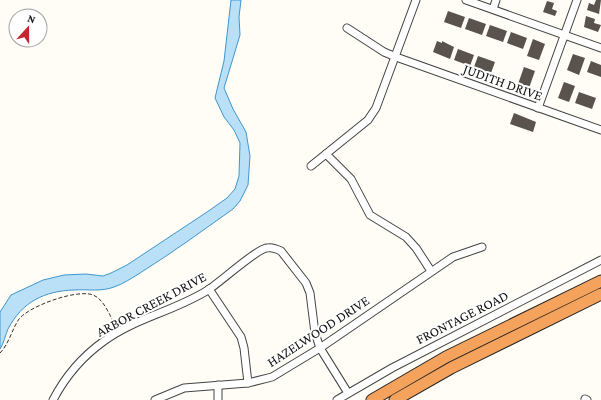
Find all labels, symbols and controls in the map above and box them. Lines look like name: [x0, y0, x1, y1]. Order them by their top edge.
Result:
north arrow: [8, 8, 48, 48]
text: N: [26, 12, 38, 26]
street label: JUDITH DRIVE: [459, 60, 545, 104]
street label: ARBOR CREEK DRIVE: [93, 268, 209, 340]
street label: FRONTAGE ROAD: [413, 287, 511, 347]
street label: HAZELWOOD DRIVE: [264, 292, 372, 370]

